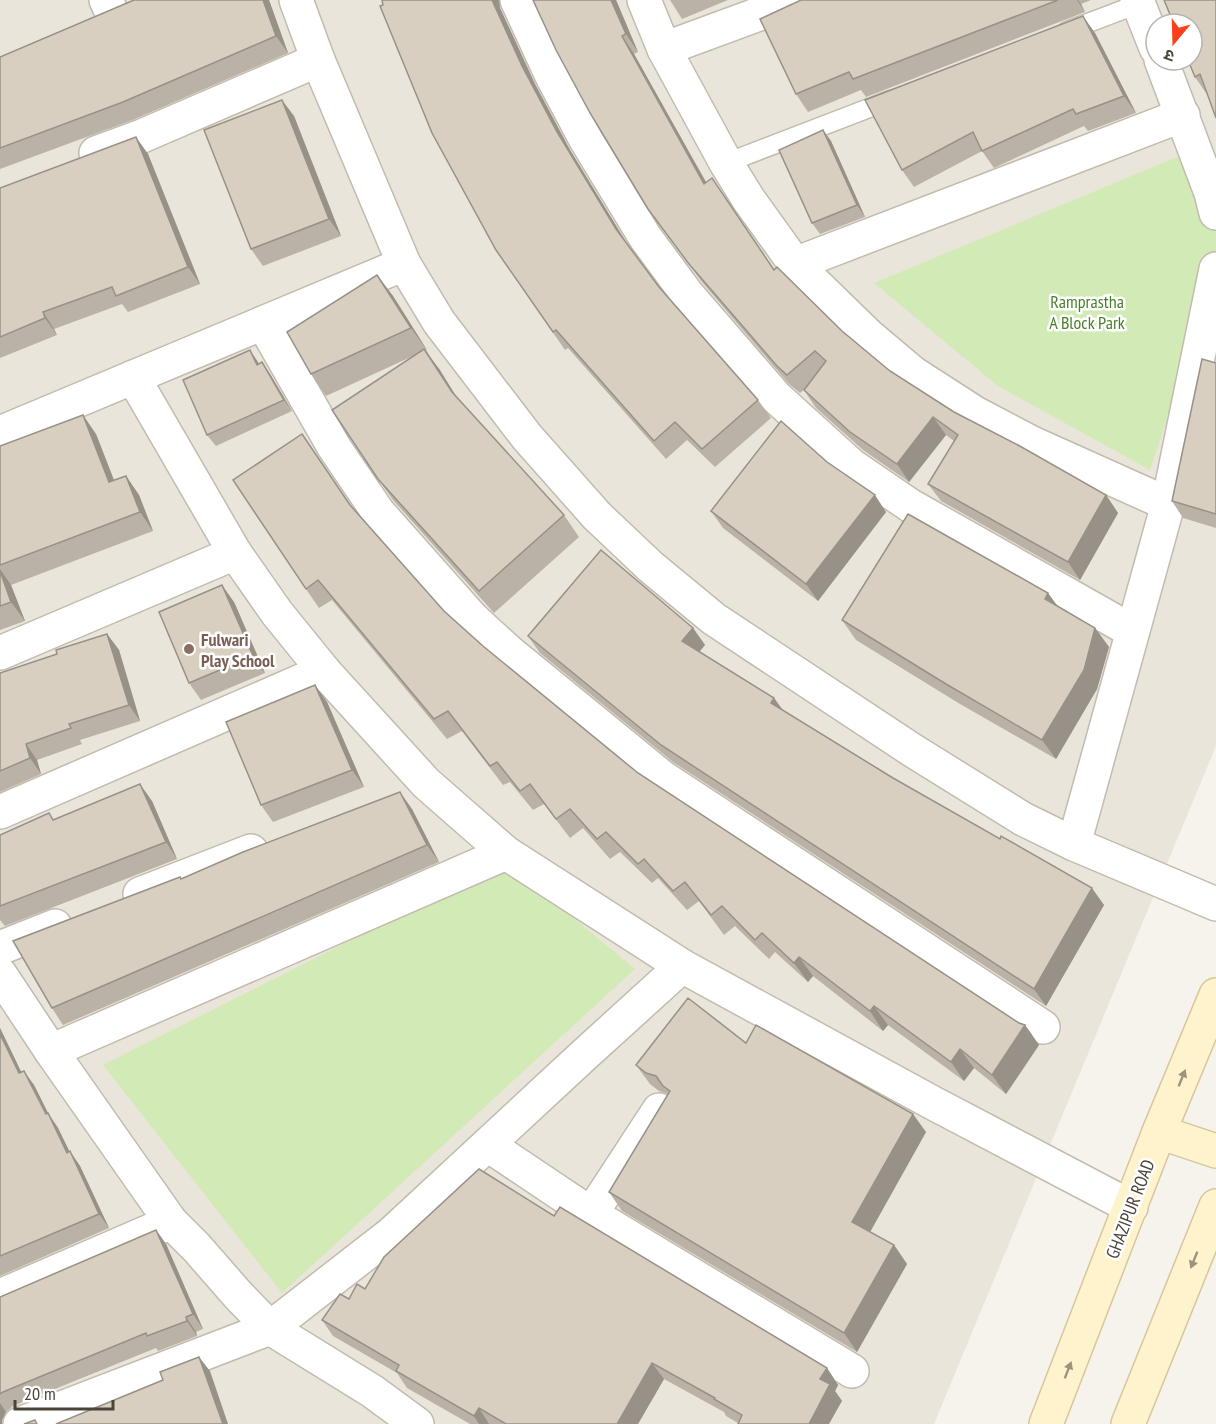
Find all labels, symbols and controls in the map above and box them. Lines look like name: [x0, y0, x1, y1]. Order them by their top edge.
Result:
north arrow: [1144, 12, 1204, 72]
text: उ: [1161, 45, 1177, 67]
park label: Ramprastha A Block Park: [1049, 290, 1125, 334]
place label: Fulwari Play School: [201, 628, 275, 672]
marker: Fulwari Play School: [182, 642, 196, 656]
one-way arrow: [1177, 1069, 1187, 1087]
street label: GHAZIPUR ROAD: [1101, 1156, 1159, 1262]
one-way arrow: [1189, 1252, 1199, 1270]
one-way arrow: [1063, 1360, 1073, 1378]
scale bar: [15, 1373, 112, 1411]
text: 20 m: [24, 1382, 56, 1405]

